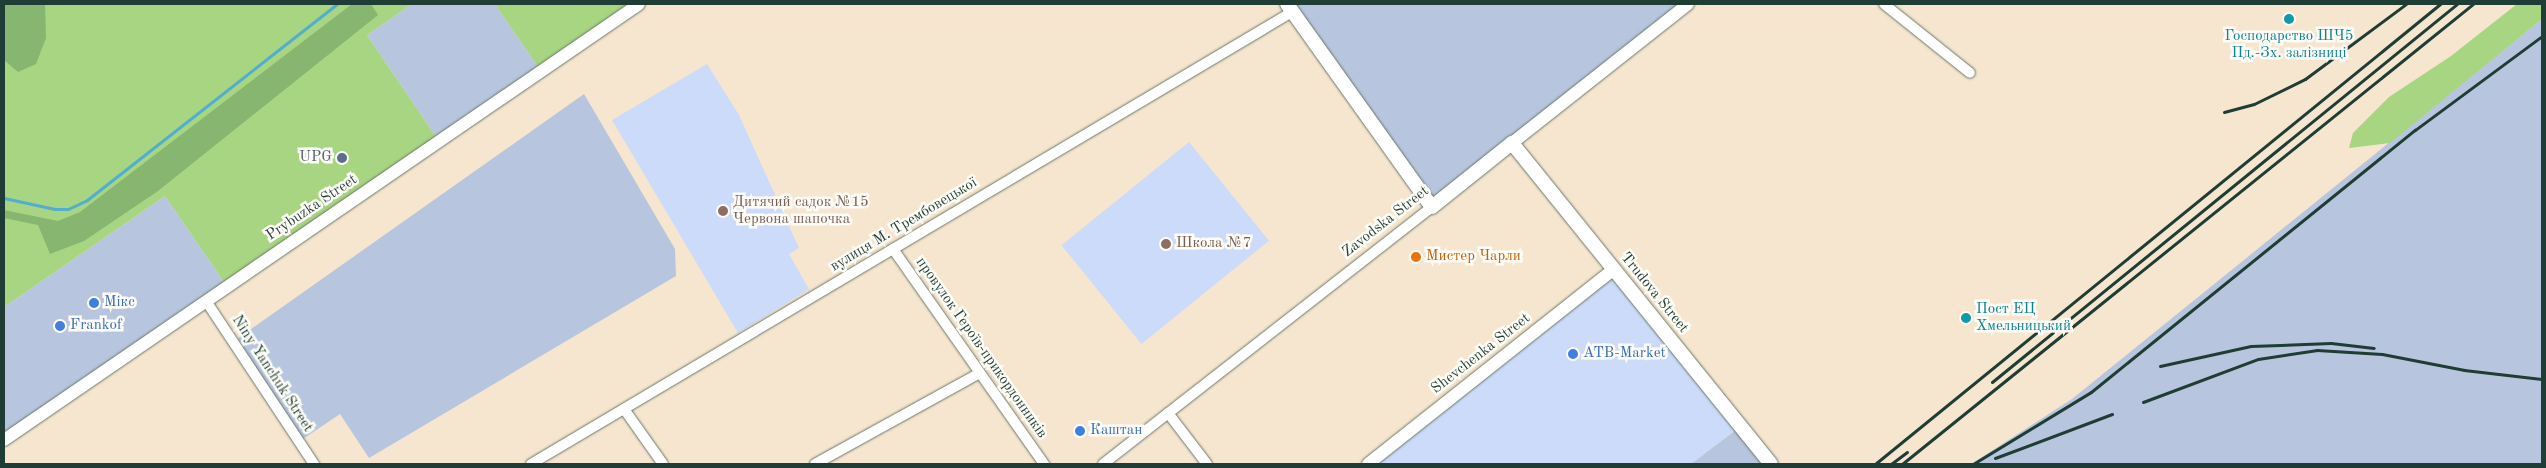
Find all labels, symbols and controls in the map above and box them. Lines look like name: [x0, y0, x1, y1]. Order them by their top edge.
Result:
marker: Господарство ШЧ5 Пд.-Зх. залізниці: [2283, 13, 2295, 25]
place label: Господарство ШЧ5 Пд.-Зх. залізниці: [2224, 27, 2354, 62]
place label: UPG: [299, 149, 332, 167]
marker: UPG: [336, 152, 348, 164]
street label: Prybuzka Street: [263, 171, 361, 245]
street label: вулиця М. Трембовецької: [827, 174, 981, 276]
street label: Zavodska Street: [1339, 183, 1433, 261]
place label: Дитячий садок №15 Червона шапочка: [733, 193, 869, 228]
marker: Дитячий садок №15 Червона шапочка: [717, 205, 729, 217]
place label: Школа №7: [1176, 235, 1251, 253]
marker: Школа №7: [1160, 238, 1172, 250]
place label: Мистер Чарли: [1426, 248, 1521, 266]
street label: Trudova Street: [1616, 249, 1692, 337]
marker: Мистер Чарли: [1410, 251, 1422, 263]
street label: провулок Героїв-прикордонників: [911, 254, 1051, 442]
place label: Мікс: [104, 294, 135, 312]
marker: Мікс: [88, 297, 100, 309]
place label: Пост ЕЦ Хмельницький: [1976, 300, 2071, 335]
street label: Shevchenka Street: [1428, 310, 1534, 398]
street label: Niny Yanchuk Street: [227, 312, 317, 436]
marker: Пост ЕЦ Хмельницький: [1960, 312, 1972, 324]
place label: Frankof: [70, 317, 122, 335]
marker: Frankof: [54, 320, 66, 332]
place label: ATB-Market: [1583, 345, 1666, 363]
marker: ATB-Market: [1567, 348, 1579, 360]
place label: Каштан: [1090, 422, 1142, 440]
marker: Каштан: [1074, 425, 1086, 437]

